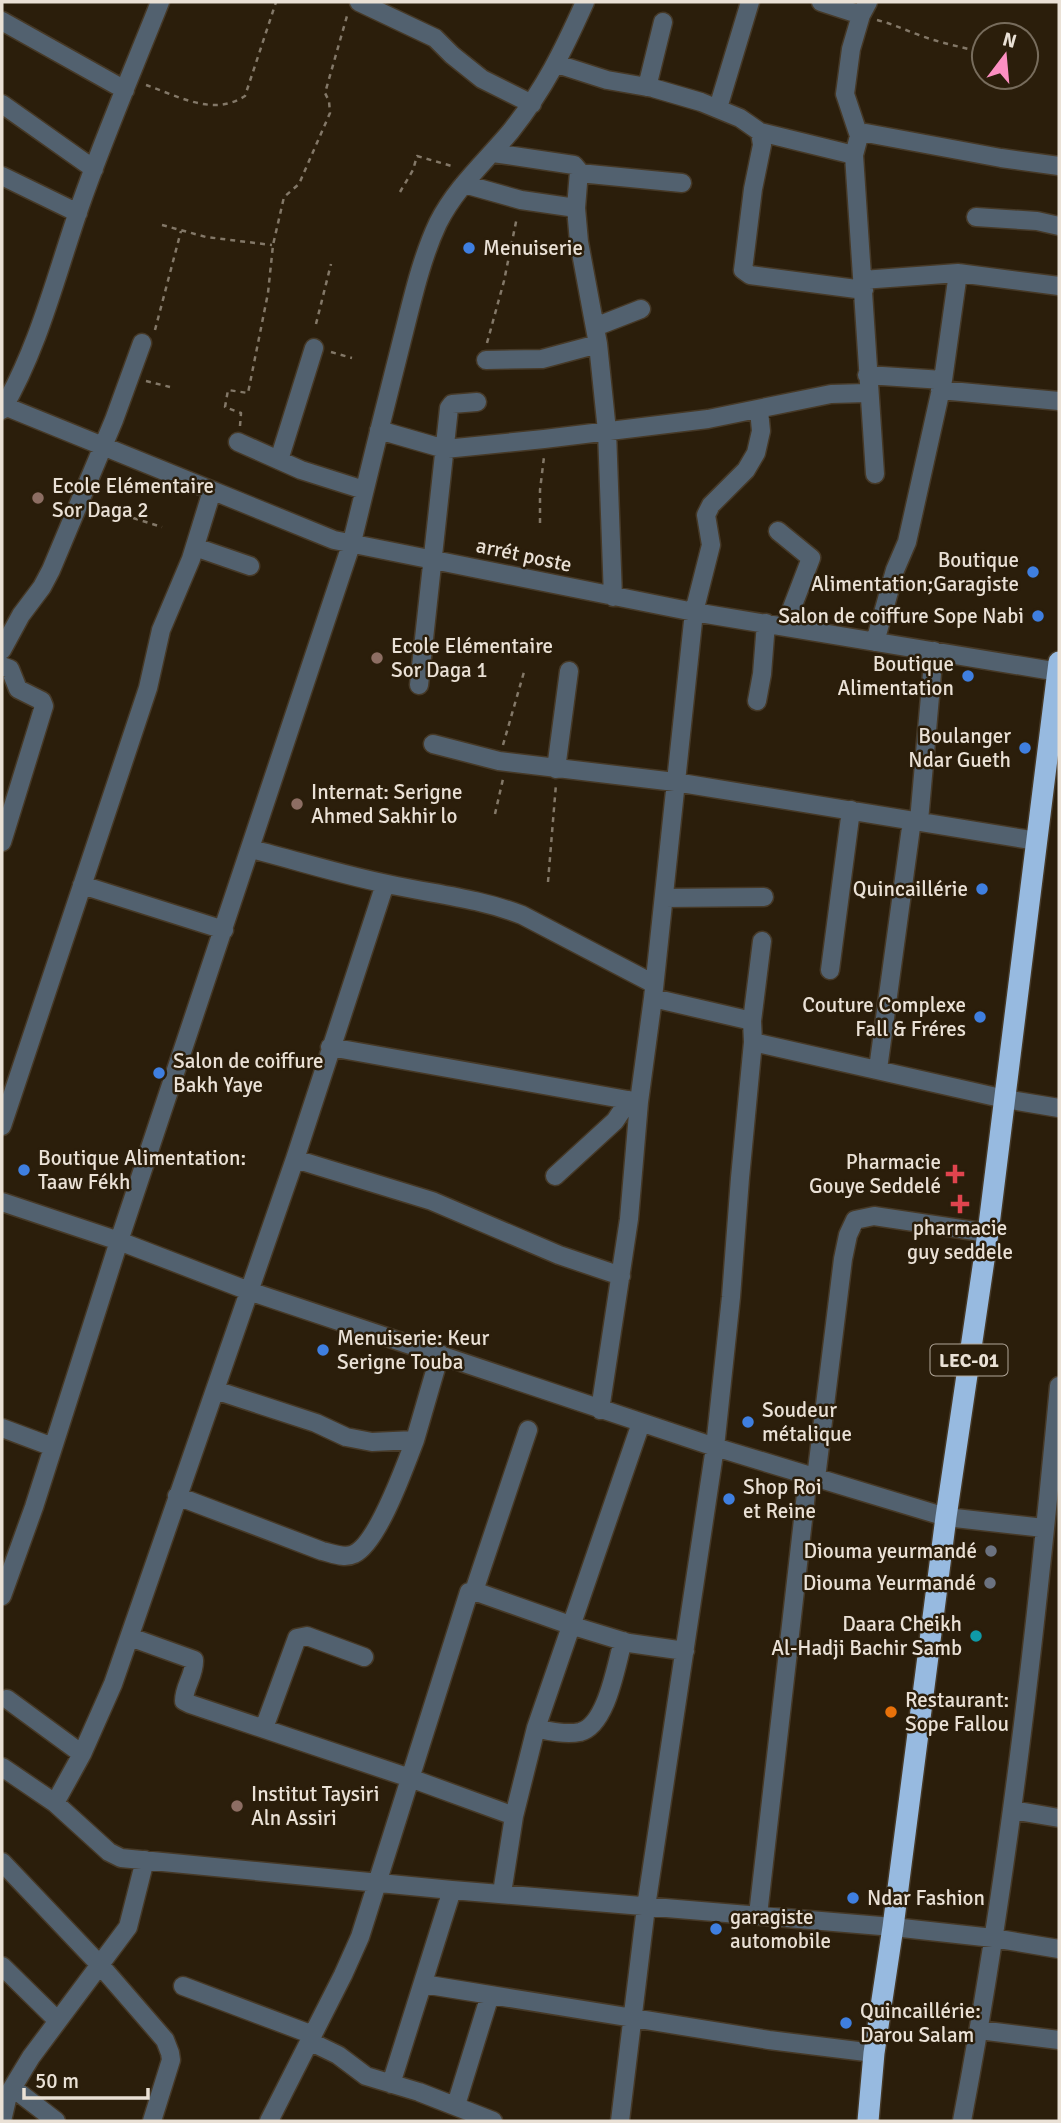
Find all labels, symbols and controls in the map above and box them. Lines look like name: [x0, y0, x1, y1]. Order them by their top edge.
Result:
north arrow: [970, 21, 1040, 91]
text: N: [1000, 27, 1019, 54]
place label: Menuiserie: [483, 235, 583, 261]
marker: Menuiserie: [461, 240, 477, 256]
place label: Ecole Elémentaire Sor Daga 2: [52, 473, 214, 523]
marker: Ecole Elémentaire Sor Daga 2: [30, 490, 46, 506]
street label: arrét poste: [474, 532, 574, 578]
place label: Boutique Alimentation;Garagiste: [811, 547, 1019, 597]
marker: Boutique Alimentation;Garagiste: [1025, 564, 1041, 580]
place label: Salon de coiffure Sope Nabi: [778, 603, 1024, 629]
marker: Salon de coiffure Sope Nabi: [1030, 608, 1046, 624]
place label: Ecole Elémentaire Sor Daga 1: [391, 633, 553, 683]
marker: Ecole Elémentaire Sor Daga 1: [369, 650, 385, 666]
place label: Boutique Alimentation: [838, 651, 954, 701]
marker: Boutique Alimentation: [960, 668, 976, 684]
place label: Boulanger Ndar Gueth: [908, 723, 1011, 773]
marker: Boulanger Ndar Gueth: [1017, 740, 1033, 756]
place label: Internat: Serigne Ahmed Sakhir lo: [311, 779, 463, 829]
marker: Internat: Serigne Ahmed Sakhir lo: [289, 796, 305, 812]
place label: Quincaillérie: [853, 876, 968, 902]
marker: Quincaillérie: [974, 881, 990, 897]
place label: Couture Complexe Fall & Fréres: [802, 992, 966, 1042]
marker: Couture Complexe Fall & Fréres: [972, 1009, 988, 1025]
place label: Salon de coiffure Bakh Yaye: [173, 1048, 324, 1098]
marker: Salon de coiffure Bakh Yaye: [151, 1065, 167, 1081]
place label: Boutique Alimentation: Taaw Fékh: [38, 1145, 246, 1195]
place label: Pharmacie Gouye Seddelé: [809, 1149, 941, 1199]
marker: Boutique Alimentation: Taaw Fékh: [16, 1162, 32, 1178]
marker: Pharmacie Gouye Seddelé: [947, 1166, 963, 1182]
marker: pharmacie guy seddele: [952, 1196, 968, 1212]
place label: pharmacie guy seddele: [907, 1215, 1013, 1265]
place label: Menuiserie: Keur Serigne Touba: [337, 1325, 489, 1375]
marker: Menuiserie: Keur Serigne Touba: [315, 1342, 331, 1358]
road number: LEC-01: [930, 1344, 1007, 1376]
place label: Soudeur métalique: [762, 1397, 852, 1447]
marker: Soudeur métalique: [740, 1414, 756, 1430]
place label: Shop Roi et Reine: [743, 1474, 822, 1524]
marker: Shop Roi et Reine: [721, 1491, 737, 1507]
place label: Diouma yeurmandé: [804, 1538, 977, 1564]
marker: Diouma yeurmandé: [983, 1543, 999, 1559]
place label: Diouma Yeurmandé: [803, 1570, 976, 1596]
marker: Diouma Yeurmandé: [982, 1575, 998, 1591]
place label: Daara Cheikh Al-Hadji Bachir Samb: [771, 1611, 962, 1661]
marker: Daara Cheikh Al-Hadji Bachir Samb: [968, 1628, 984, 1644]
place label: Restaurant: Sope Fallou: [905, 1687, 1009, 1737]
marker: Restaurant: Sope Fallou: [883, 1704, 899, 1720]
place label: Institut Taysiri Aln Assiri: [251, 1781, 379, 1831]
marker: Institut Taysiri Aln Assiri: [229, 1798, 245, 1814]
place label: Ndar Fashion: [867, 1885, 985, 1911]
marker: Ndar Fashion: [845, 1890, 861, 1906]
place label: garagiste automobile: [730, 1904, 831, 1954]
marker: garagiste automobile: [708, 1921, 724, 1937]
place label: Quincaillérie: Darou Salam: [860, 1998, 981, 2048]
marker: Quincaillérie: Darou Salam: [838, 2015, 854, 2031]
scale bar: [24, 2056, 149, 2100]
text: 50 m: [35, 2068, 79, 2094]

